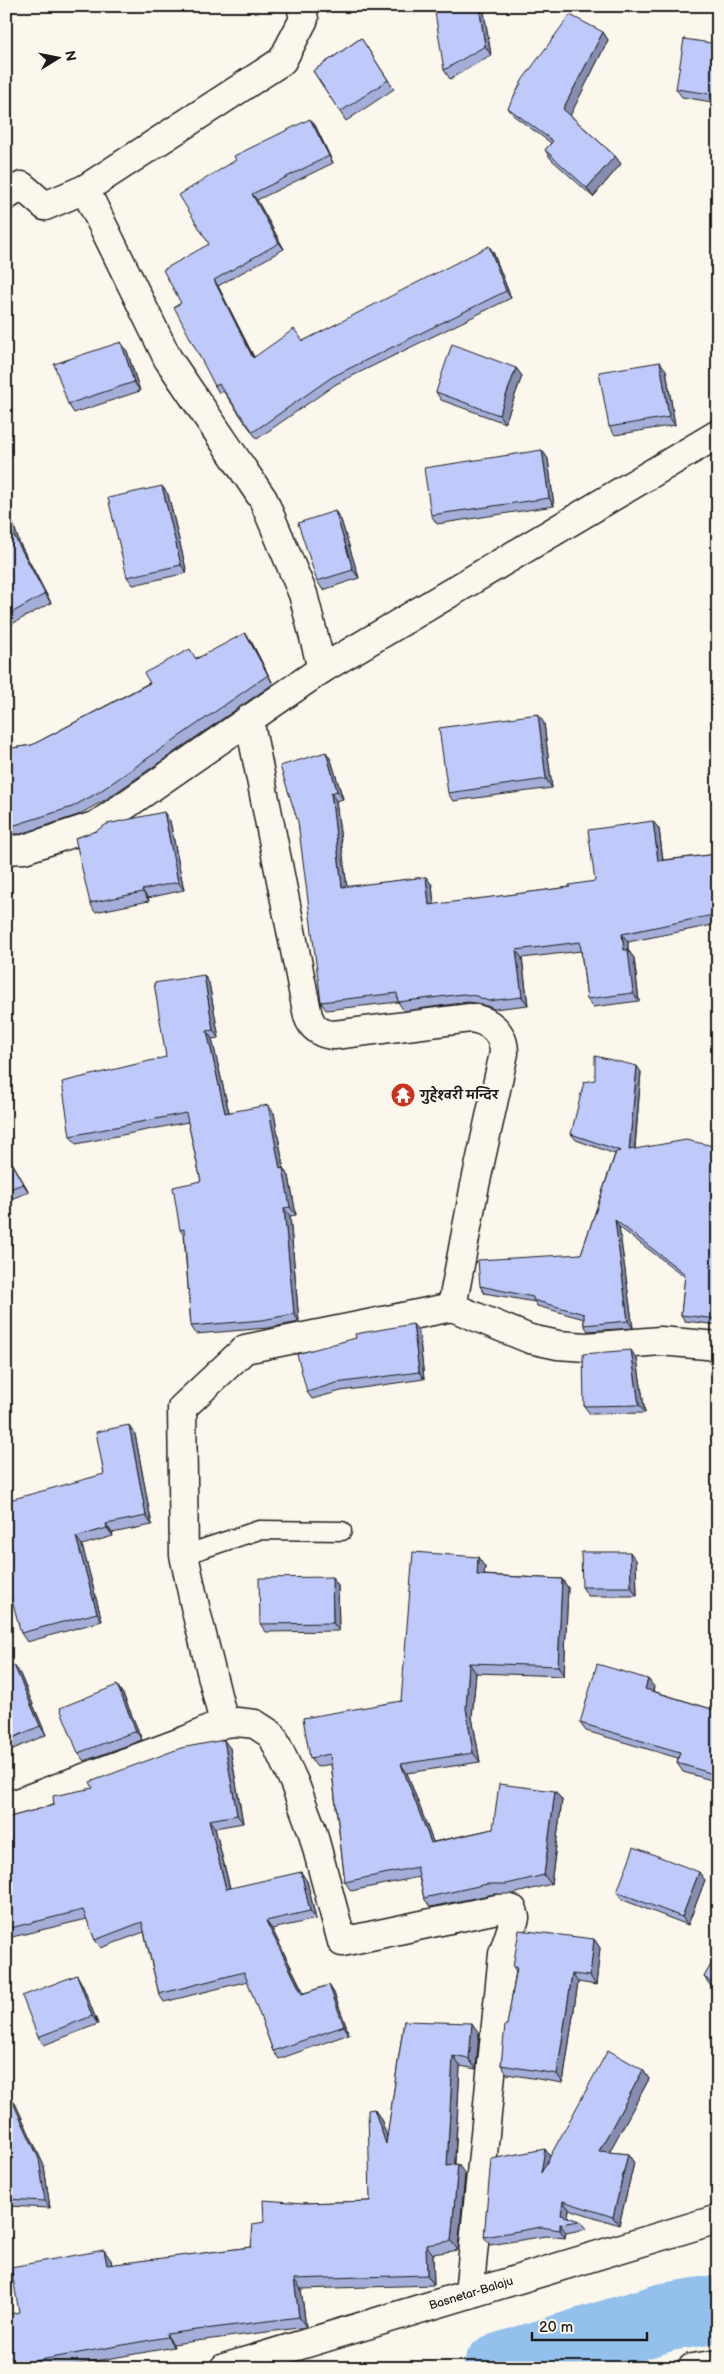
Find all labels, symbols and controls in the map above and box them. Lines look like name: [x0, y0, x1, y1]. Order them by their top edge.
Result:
north arrow: [32, 32, 82, 82]
text: N: [61, 49, 80, 62]
temple icon: गुहेश्वरी मन्दिर: [390, 1082, 416, 1108]
place label: गुहेश्वरी मन्दिर: [419, 1085, 500, 1104]
street label: Basnetar-Balaju: [427, 2274, 515, 2313]
scale bar: [532, 2309, 646, 2341]
text: 20 m: [539, 2318, 573, 2337]

